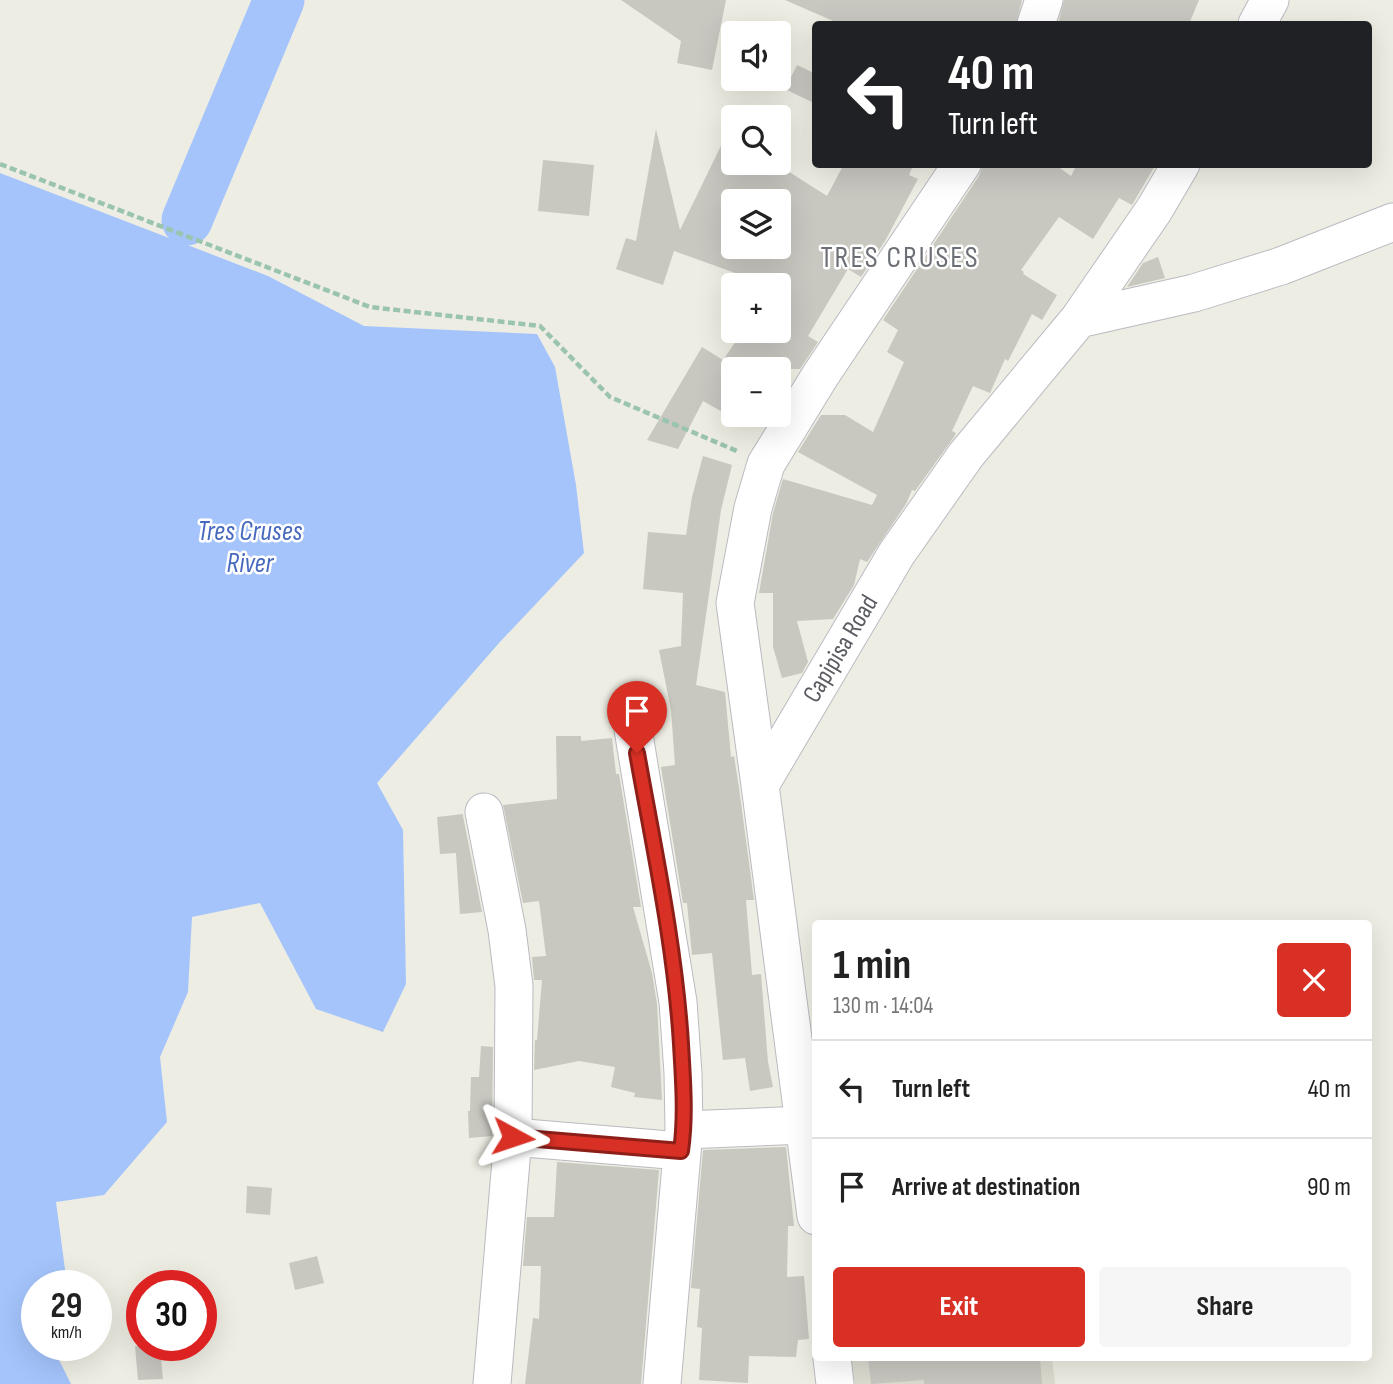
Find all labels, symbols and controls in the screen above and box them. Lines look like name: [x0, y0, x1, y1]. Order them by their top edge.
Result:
map controls: [721, 21, 791, 427]
button: sound: [721, 21, 791, 91]
text: 40 m: [948, 45, 1034, 104]
icon: left: [833, 49, 924, 140]
button: search: [721, 105, 791, 175]
text: Turn left: [948, 105, 1038, 144]
button: layers: [721, 189, 791, 259]
district label: TRES CRUSES: [820, 240, 980, 276]
button: +: [721, 273, 791, 343]
button: −: [721, 357, 791, 427]
water label: Tres Cruses River: [198, 515, 303, 580]
street label: Capipisa Road: [797, 590, 885, 708]
pin: [607, 681, 667, 753]
icon: arrive: [618, 692, 656, 730]
text: 1 min: [833, 940, 911, 991]
button: close: [1277, 943, 1351, 1017]
text: 130 m · 14:04: [833, 992, 933, 1020]
icon: left: [833, 1070, 871, 1108]
text: Turn left: [892, 1074, 970, 1105]
text: 40 m: [1308, 1074, 1351, 1105]
position arrow: [476, 1100, 550, 1174]
icon: arrive: [833, 1168, 871, 1206]
text: Arrive at destination: [892, 1172, 1080, 1203]
text: 90 m: [1307, 1172, 1351, 1203]
button: Exit: [833, 1267, 1085, 1347]
button: Share: [1099, 1267, 1351, 1347]
speed limit sign: 30: [126, 1270, 217, 1361]
text: 29: [51, 1285, 82, 1328]
text: km/h: [51, 1322, 82, 1343]

